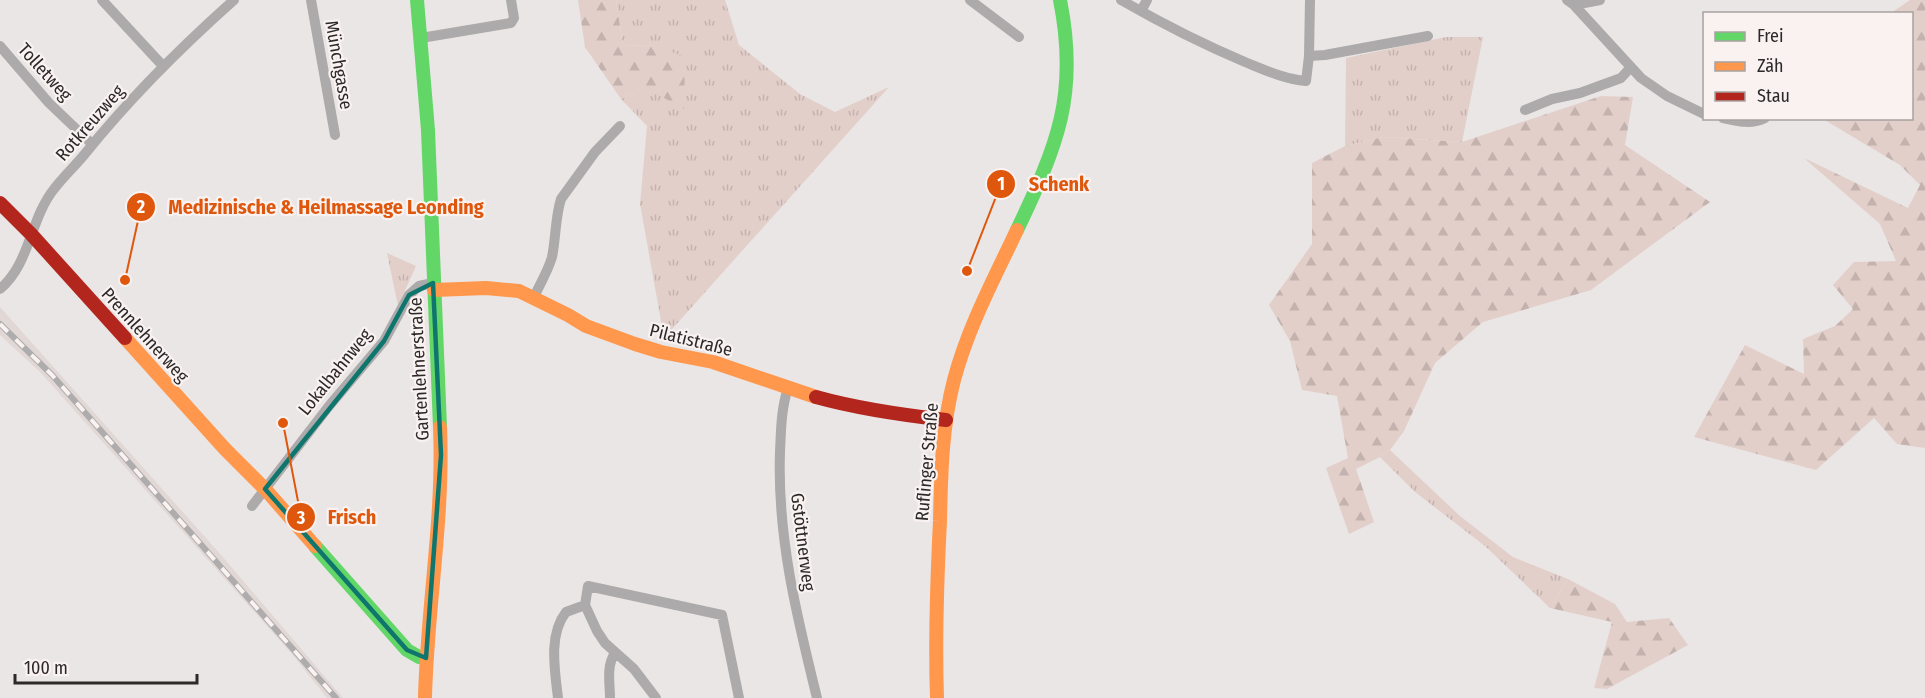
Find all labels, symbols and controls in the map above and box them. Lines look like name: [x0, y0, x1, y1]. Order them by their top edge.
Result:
legend: [1703, 12, 1913, 120]
street label: Münchgasse: [320, 19, 358, 111]
text: Frei: [1757, 25, 1783, 47]
street label: Tolletweg: [13, 39, 77, 106]
text: Zäh: [1757, 55, 1784, 77]
street label: Rotkreuzweg: [51, 80, 129, 166]
text: Stau: [1757, 85, 1790, 107]
callout: Schenk: [986, 165, 1101, 203]
text: Schenk: [1029, 172, 1090, 196]
text: 1: [997, 173, 1005, 195]
callout: Medizinische & Heilmassage Leonding: [126, 188, 496, 226]
text: Medizinische & Heilmassage Leonding: [168, 195, 484, 219]
text: 2: [136, 196, 145, 218]
street label: Prennlehnerweg: [97, 283, 194, 387]
street label: Gartenlehnerstraße: [404, 297, 434, 441]
street label: Pilatistraße: [647, 319, 735, 361]
street label: Lokalbahnweg: [293, 324, 377, 420]
street label: Ruflinger Straße: [911, 402, 943, 522]
street label: Gstöttnerweg: [786, 492, 820, 593]
callout: Frisch: [286, 498, 389, 536]
text: Frisch: [328, 505, 376, 529]
text: 3: [296, 507, 306, 529]
scale bar: [15, 647, 196, 685]
text: 100 m: [24, 657, 68, 679]

